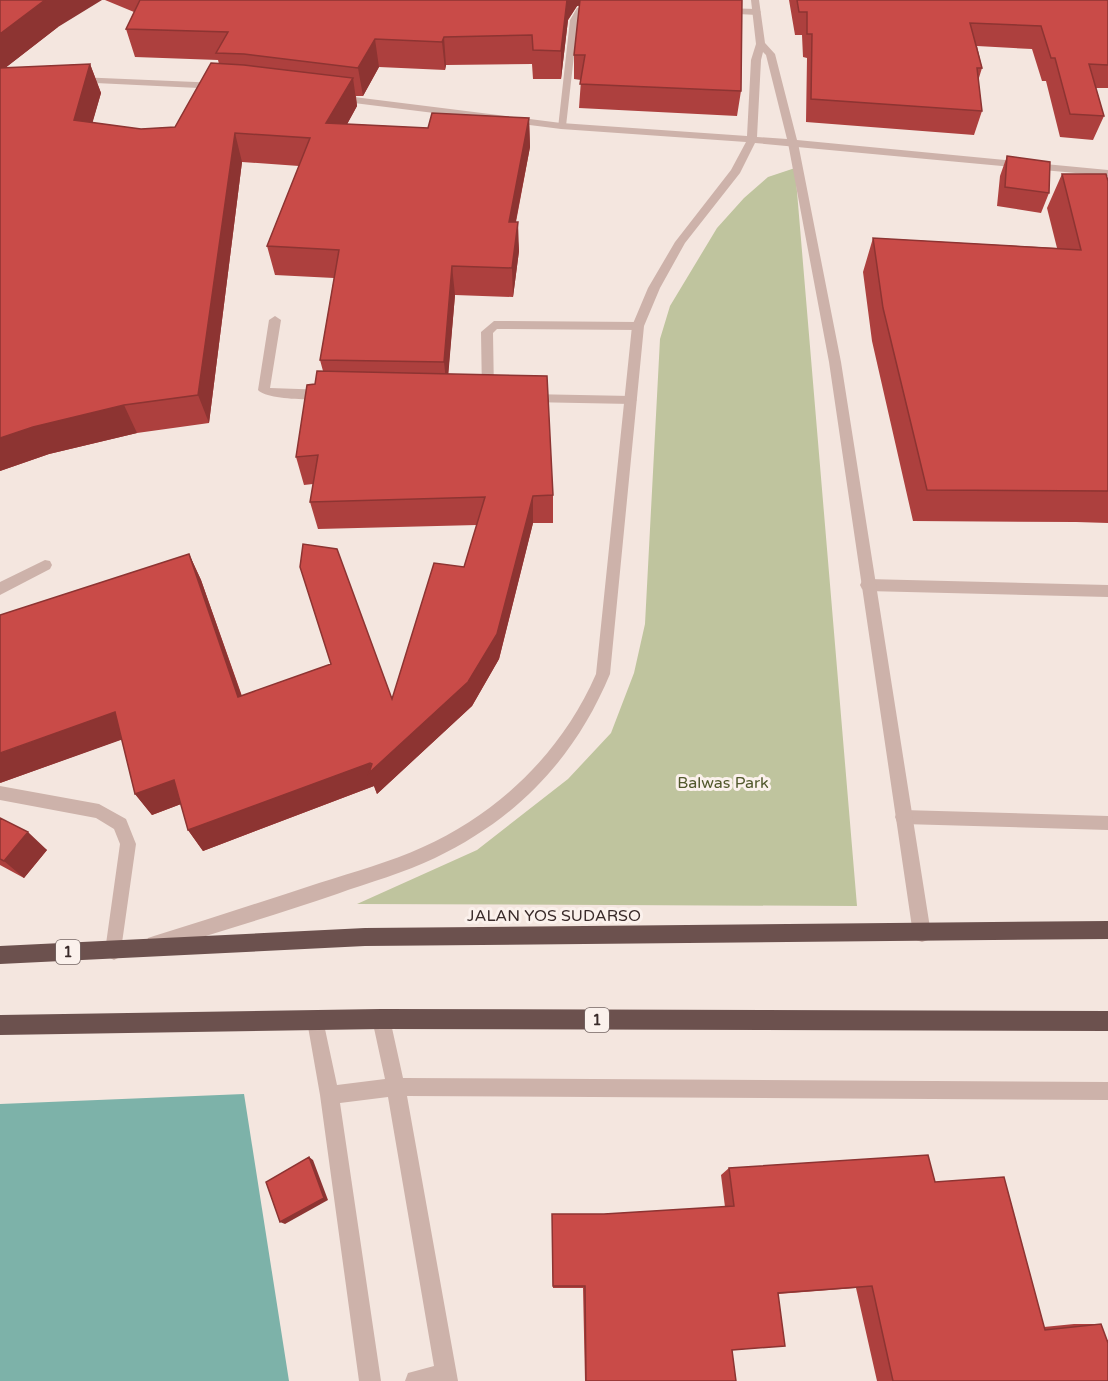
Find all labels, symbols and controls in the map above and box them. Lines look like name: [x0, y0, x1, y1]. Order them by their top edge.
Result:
park label: Balwas Park: [677, 773, 769, 793]
street label: JALAN YOS SUDARSO: [467, 906, 641, 926]
road number: 1: [56, 940, 80, 964]
road number: 1: [585, 1008, 609, 1032]

